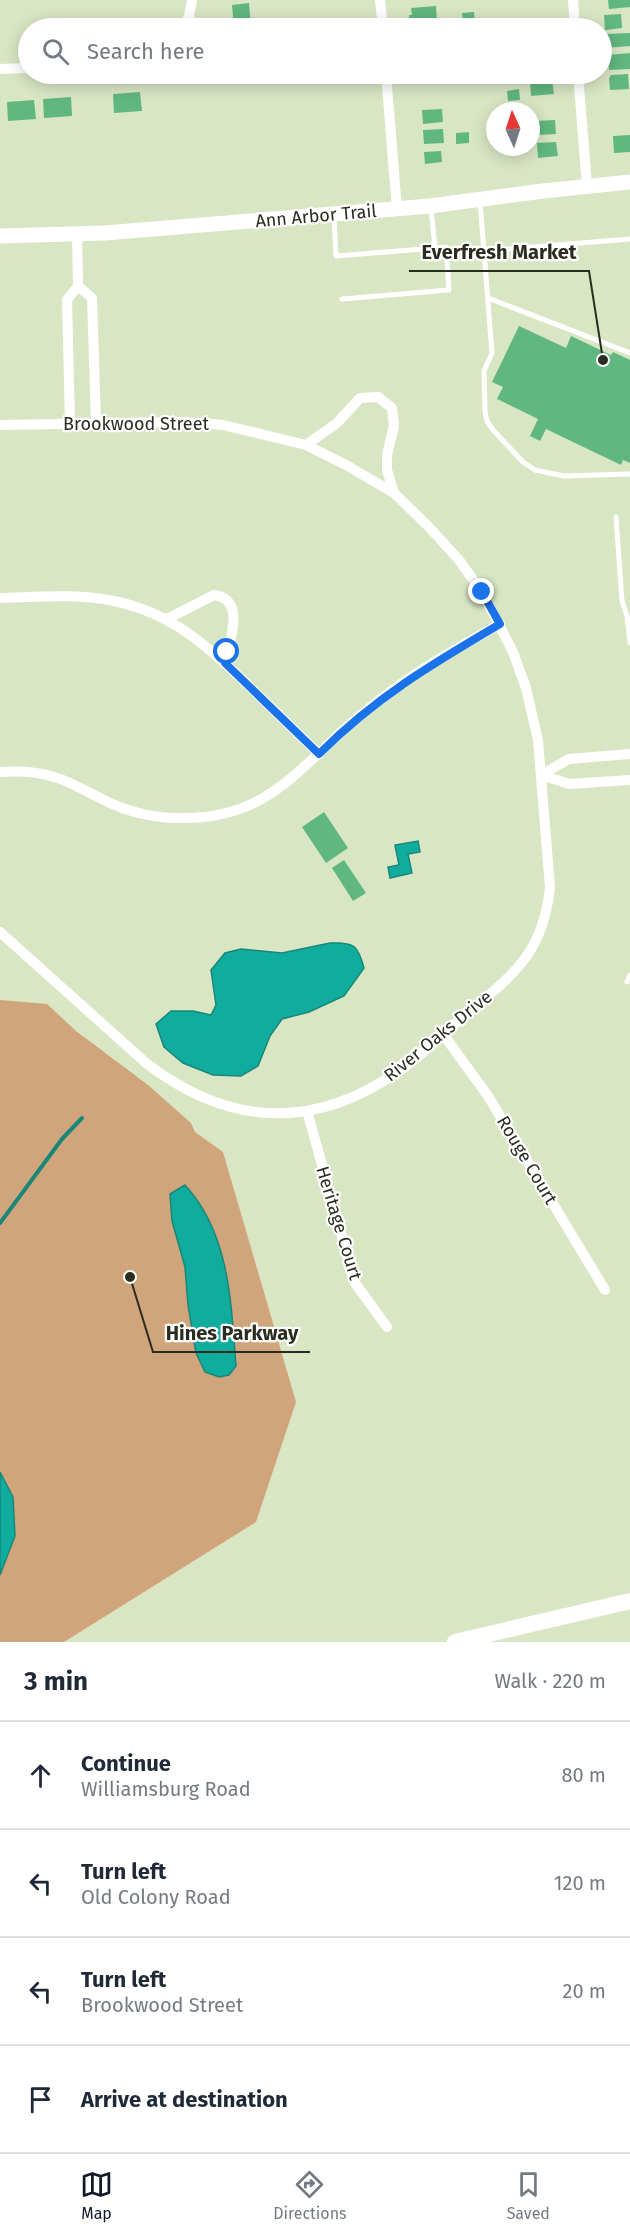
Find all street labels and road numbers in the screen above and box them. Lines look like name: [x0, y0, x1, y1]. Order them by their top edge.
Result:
street label: Ann Arbor Trail: [254, 200, 378, 232]
street label: Brookwood Street: [63, 413, 209, 435]
street label: River Oaks Drive: [379, 986, 497, 1086]
street label: Rouge Court: [492, 1112, 562, 1209]
street label: Heritage Court: [311, 1163, 367, 1283]

